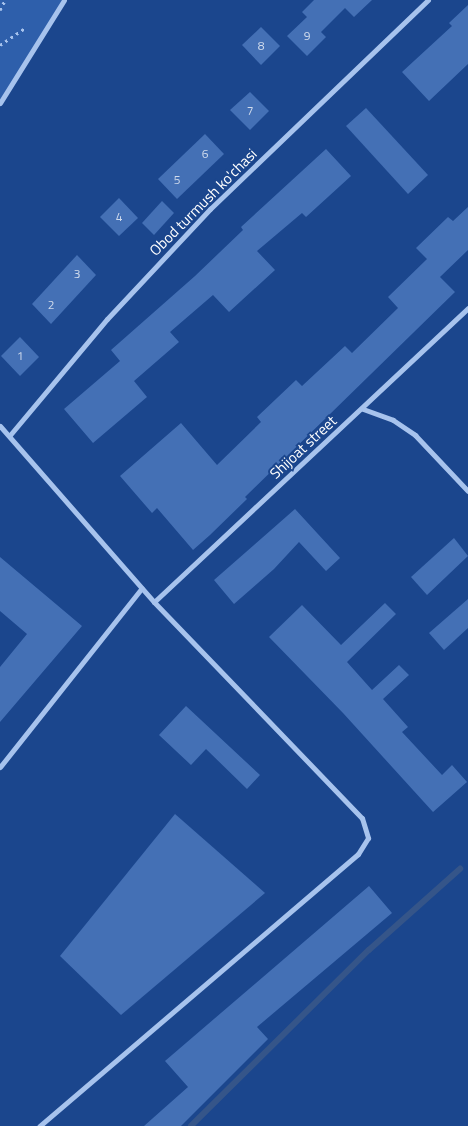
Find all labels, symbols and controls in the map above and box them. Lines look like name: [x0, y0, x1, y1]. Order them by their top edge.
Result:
house number: 9: [304, 29, 310, 43]
house number: 8: [258, 39, 264, 53]
house number: 7: [247, 104, 253, 118]
street label: Obod turmush ko'chasi: [146, 145, 260, 259]
house number: 6: [202, 147, 208, 161]
house number: 5: [174, 173, 180, 187]
house number: 4: [116, 210, 122, 224]
house number: 3: [74, 267, 80, 281]
house number: 2: [48, 298, 54, 312]
house number: 1: [17, 349, 23, 363]
street label: Shijoat street: [266, 412, 340, 482]

